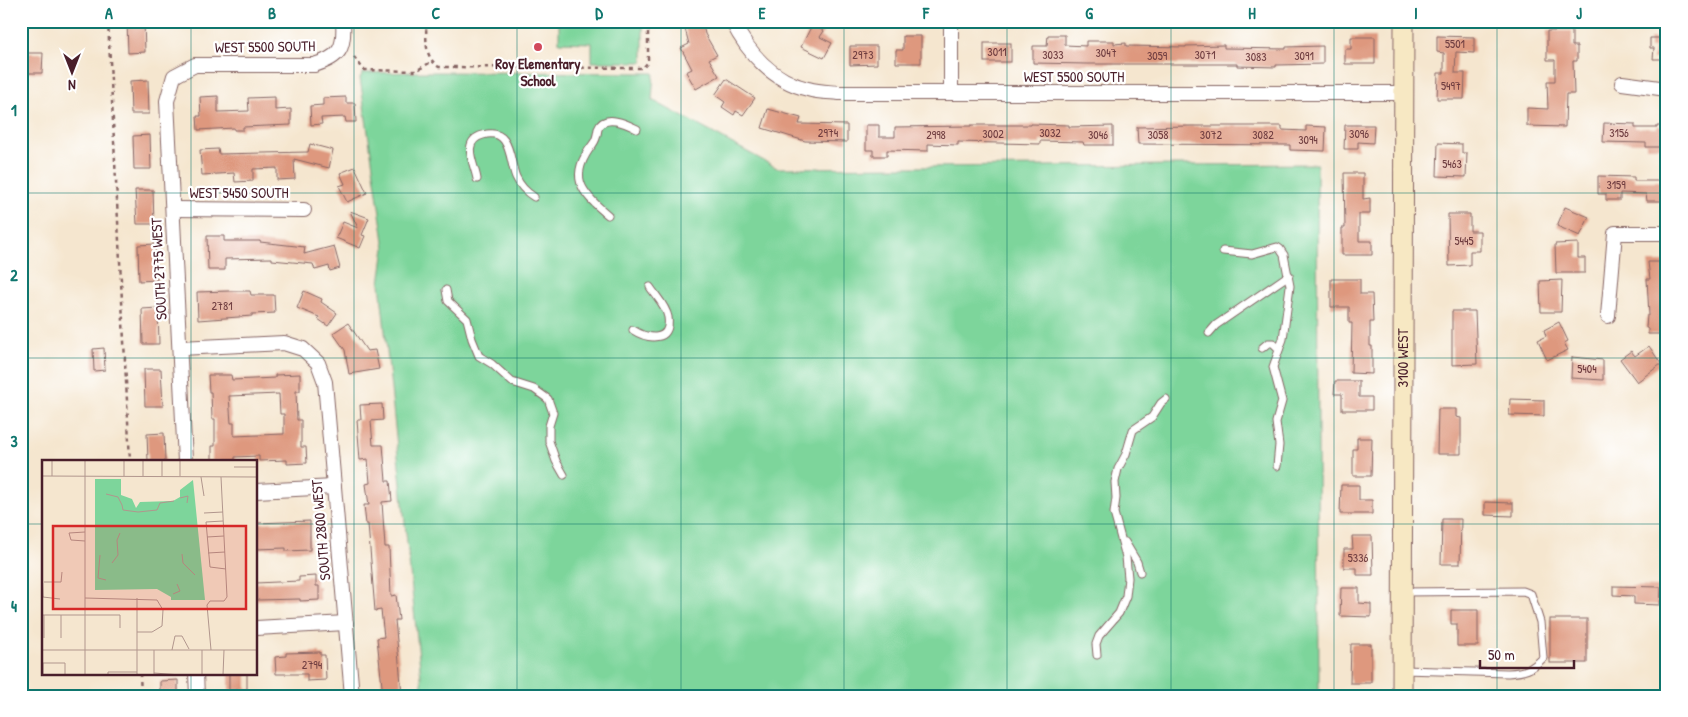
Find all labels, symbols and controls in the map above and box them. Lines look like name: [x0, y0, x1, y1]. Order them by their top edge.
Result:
text: A: [105, 2, 113, 24]
text: B: [268, 2, 276, 24]
text: C: [432, 2, 441, 24]
text: D: [595, 2, 603, 24]
text: E: [758, 2, 766, 24]
text: F: [922, 2, 930, 24]
text: G: [1085, 2, 1093, 24]
text: H: [1248, 2, 1256, 24]
text: I: [1414, 2, 1418, 24]
text: J: [1576, 2, 1582, 24]
street label: WEST 5500 SOUTH: [215, 35, 315, 58]
house number: 5501: [1445, 35, 1465, 52]
marker: Roy Elementary School: [532, 41, 544, 53]
house number: 3011: [987, 43, 1007, 60]
house number: 3047: [1095, 44, 1117, 61]
house number: 2973: [852, 46, 874, 63]
house number: 3033: [1042, 46, 1064, 63]
house number: 3071: [1194, 46, 1216, 63]
house number: 3059: [1147, 47, 1168, 64]
house number: 3091: [1294, 47, 1314, 64]
north arrow: [48, 48, 98, 98]
house number: 3083: [1245, 48, 1267, 65]
place label: Roy Elementary School: [495, 53, 581, 91]
street label: WEST 5500 SOUTH: [1024, 66, 1124, 87]
text: N: [68, 76, 76, 95]
house number: 5497: [1441, 77, 1461, 94]
text: 1: [11, 99, 17, 121]
house number: 2974: [818, 124, 839, 141]
house number: 3032: [1039, 124, 1061, 141]
house number: 3156: [1609, 124, 1629, 141]
house number: 3002: [982, 125, 1004, 142]
house number: 3096: [1349, 125, 1369, 142]
house number: 2998: [926, 126, 946, 143]
house number: 3046: [1088, 126, 1108, 143]
house number: 3058: [1147, 126, 1169, 143]
house number: 3072: [1200, 126, 1223, 143]
house number: 3082: [1252, 126, 1274, 143]
house number: 3094: [1298, 131, 1318, 148]
house number: 5463: [1442, 155, 1462, 172]
house number: 3159: [1606, 176, 1626, 193]
street label: WEST 5450 SOUTH: [189, 182, 289, 203]
street label: SOUTH 2775 WEST: [145, 216, 172, 321]
house number: 5445: [1454, 232, 1474, 249]
text: 2: [10, 264, 18, 286]
house number: 2781: [211, 297, 233, 314]
street label: 3100 WEST: [1392, 328, 1413, 387]
house number: 5404: [1577, 360, 1597, 377]
text: 3: [10, 430, 18, 452]
inset map: [42, 460, 258, 674]
street label: SOUTH 2800 WEST: [306, 478, 335, 581]
house number: 5336: [1348, 549, 1369, 566]
text: 4: [11, 595, 17, 617]
scale bar: [1480, 637, 1574, 669]
text: 50 m: [1488, 644, 1515, 665]
house number: 2794: [302, 656, 323, 673]

